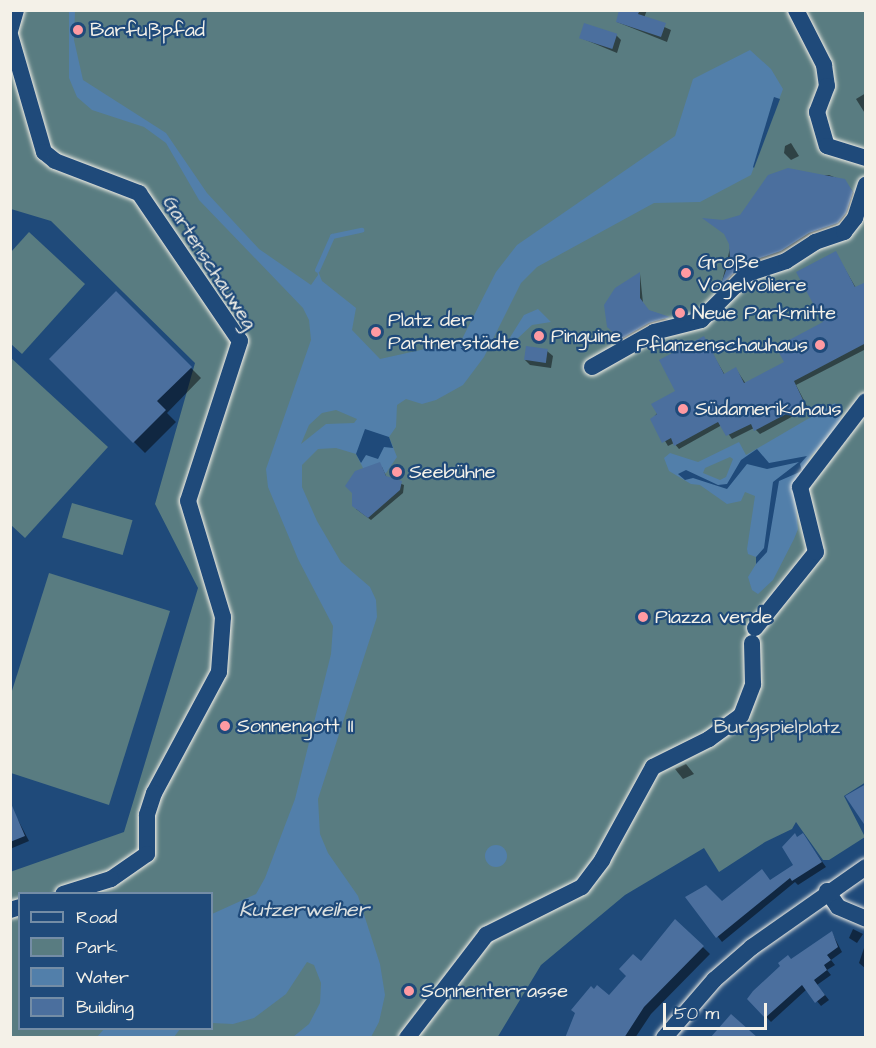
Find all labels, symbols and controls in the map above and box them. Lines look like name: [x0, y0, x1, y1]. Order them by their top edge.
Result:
place label: Barfußpfad: [90, 18, 205, 42]
marker: Barfußpfad: [71, 23, 85, 37]
street label: Gartenschauweg: [157, 192, 261, 334]
place label: Große Vogelvoliere: [698, 250, 807, 297]
marker: Große Vogelvoliere: [679, 266, 693, 280]
place label: Neue Parkmitte: [692, 301, 836, 325]
marker: Neue Parkmitte: [673, 306, 687, 320]
place label: Platz der Partnerstädte: [388, 308, 519, 355]
place label: Pinguine: [551, 324, 621, 348]
marker: Platz der Partnerstädte: [369, 325, 383, 339]
marker: Pinguine: [532, 329, 546, 343]
place label: Pflanzenschauhaus: [636, 333, 808, 357]
marker: Pflanzenschauhaus: [813, 338, 827, 352]
place label: Südamerikahaus: [695, 397, 842, 421]
marker: Südamerikahaus: [676, 402, 690, 416]
place label: Seebühne: [409, 460, 496, 484]
marker: Seebühne: [390, 465, 404, 479]
place label: Piazza verde: [655, 605, 772, 629]
marker: Piazza verde: [636, 610, 650, 624]
place label: Sonnengott II: [237, 714, 354, 738]
park label: Burgspielplatz: [714, 715, 840, 739]
marker: Sonnengott II: [218, 719, 232, 733]
legend: [18, 892, 213, 1030]
water label: Kutzerweiher: [239, 897, 369, 923]
text: Road: [76, 905, 117, 930]
text: Park: [76, 935, 118, 960]
text: Water: [76, 965, 129, 990]
place label: Sonnenterrasse: [421, 979, 568, 1003]
marker: Sonnenterrasse: [402, 984, 416, 998]
scale bar: [666, 991, 770, 1029]
text: Building: [76, 995, 134, 1020]
text: 50 m: [674, 1001, 719, 1026]

